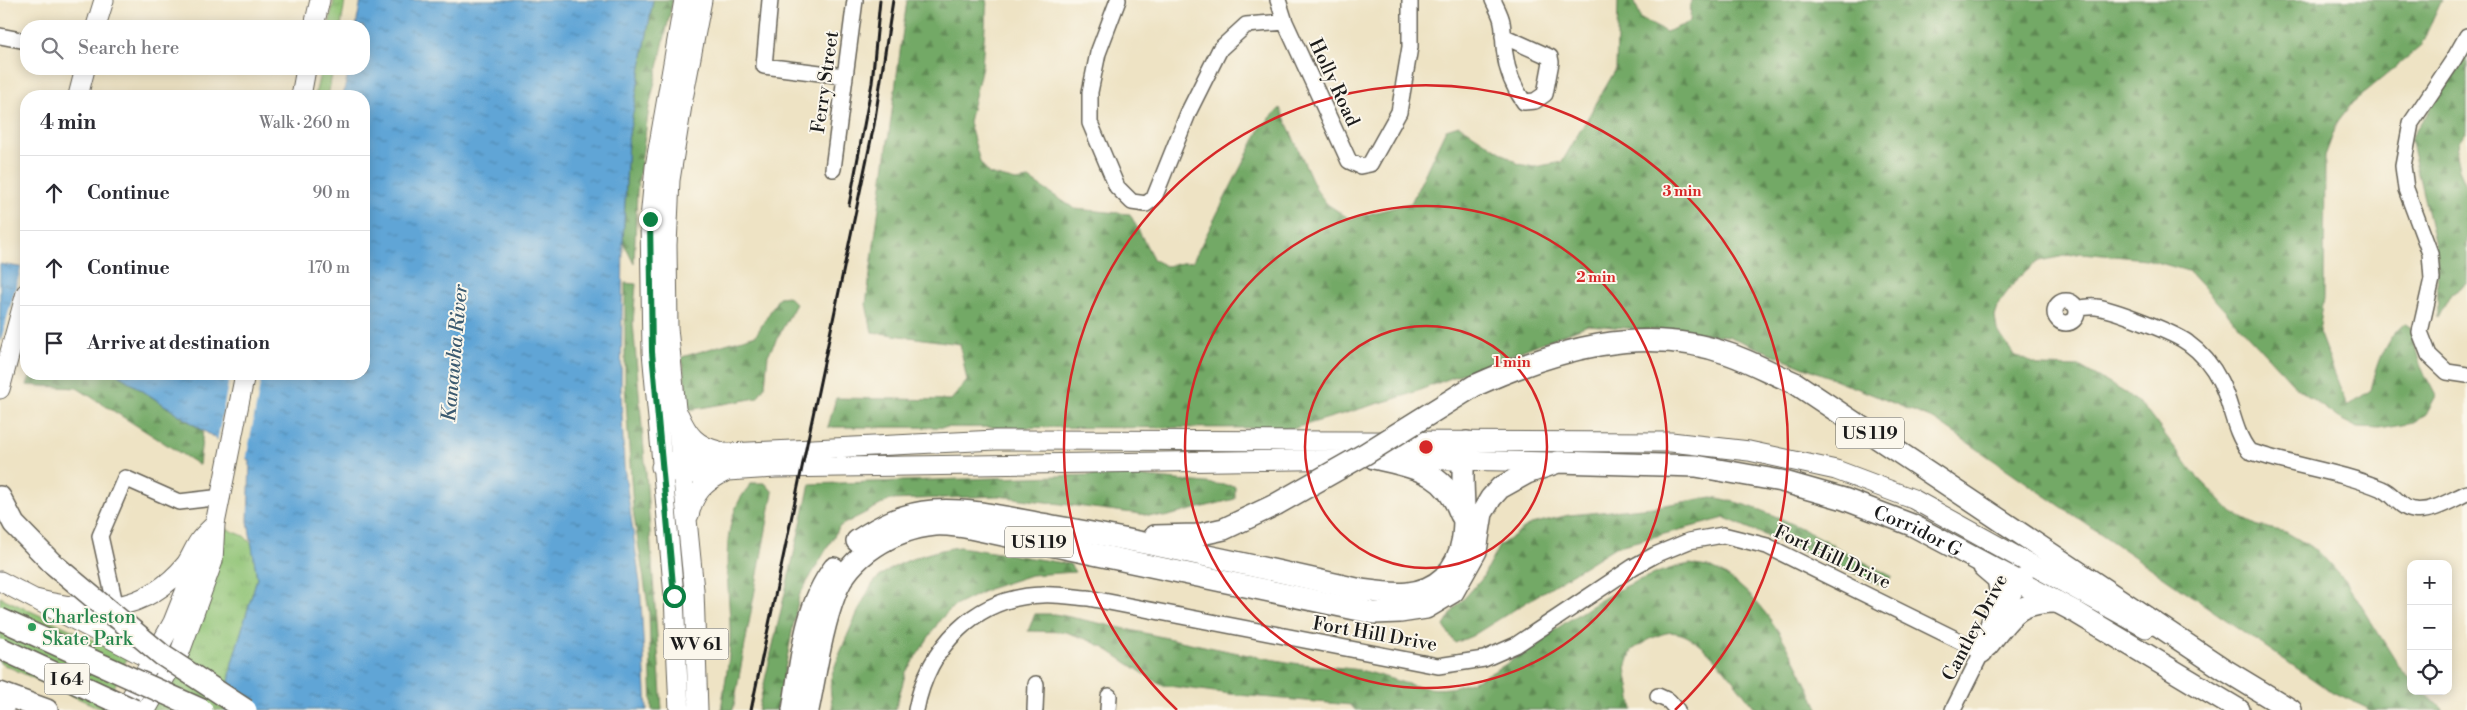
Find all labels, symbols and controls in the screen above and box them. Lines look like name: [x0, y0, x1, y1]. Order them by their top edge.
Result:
search box: [20, 20, 370, 75]
street label: Ferry Street: [806, 29, 844, 135]
icon: search: [38, 34, 66, 62]
street label: Holly Road: [1303, 35, 1365, 130]
text: Search here: [78, 36, 179, 60]
text: 4 min: [40, 110, 96, 136]
text: Walk · 260 m: [259, 113, 350, 133]
icon: ahead: [40, 179, 68, 207]
text: Continue: [87, 181, 170, 205]
text: 3 min: [1662, 182, 1702, 201]
text: 90 m: [312, 183, 350, 203]
route end: [639, 208, 662, 231]
icon: ahead: [40, 254, 68, 282]
text: Continue: [87, 256, 170, 280]
text: 170 m: [308, 258, 350, 278]
text: 2 min: [1576, 268, 1616, 287]
water label: Kanawha River: [437, 283, 474, 423]
icon: arrive: [40, 329, 68, 357]
text: Arrive at destination: [87, 331, 270, 355]
text: 1 min: [1493, 353, 1531, 372]
road number: US 119: [1836, 418, 1904, 448]
centre of rings: [1417, 438, 1435, 456]
street label: Corridor G: [1870, 500, 1966, 562]
street label: Fort Hill Drive: [1770, 519, 1895, 594]
road number: US 119: [1005, 526, 1073, 558]
map controls: [2407, 560, 2452, 695]
button: +: [2407, 560, 2452, 605]
street label: Cantley Drive: [1937, 570, 2013, 685]
route start: [663, 585, 686, 608]
place label: Charleston Skate Park: [42, 605, 136, 651]
button: −: [2407, 605, 2452, 650]
street label: Fort Hill Drive: [1311, 611, 1439, 657]
marker: Charleston Skate Park: [26, 621, 38, 633]
road number: WV 61: [664, 629, 728, 660]
button: locate: [2407, 650, 2452, 695]
road number: I 64: [44, 664, 90, 694]

